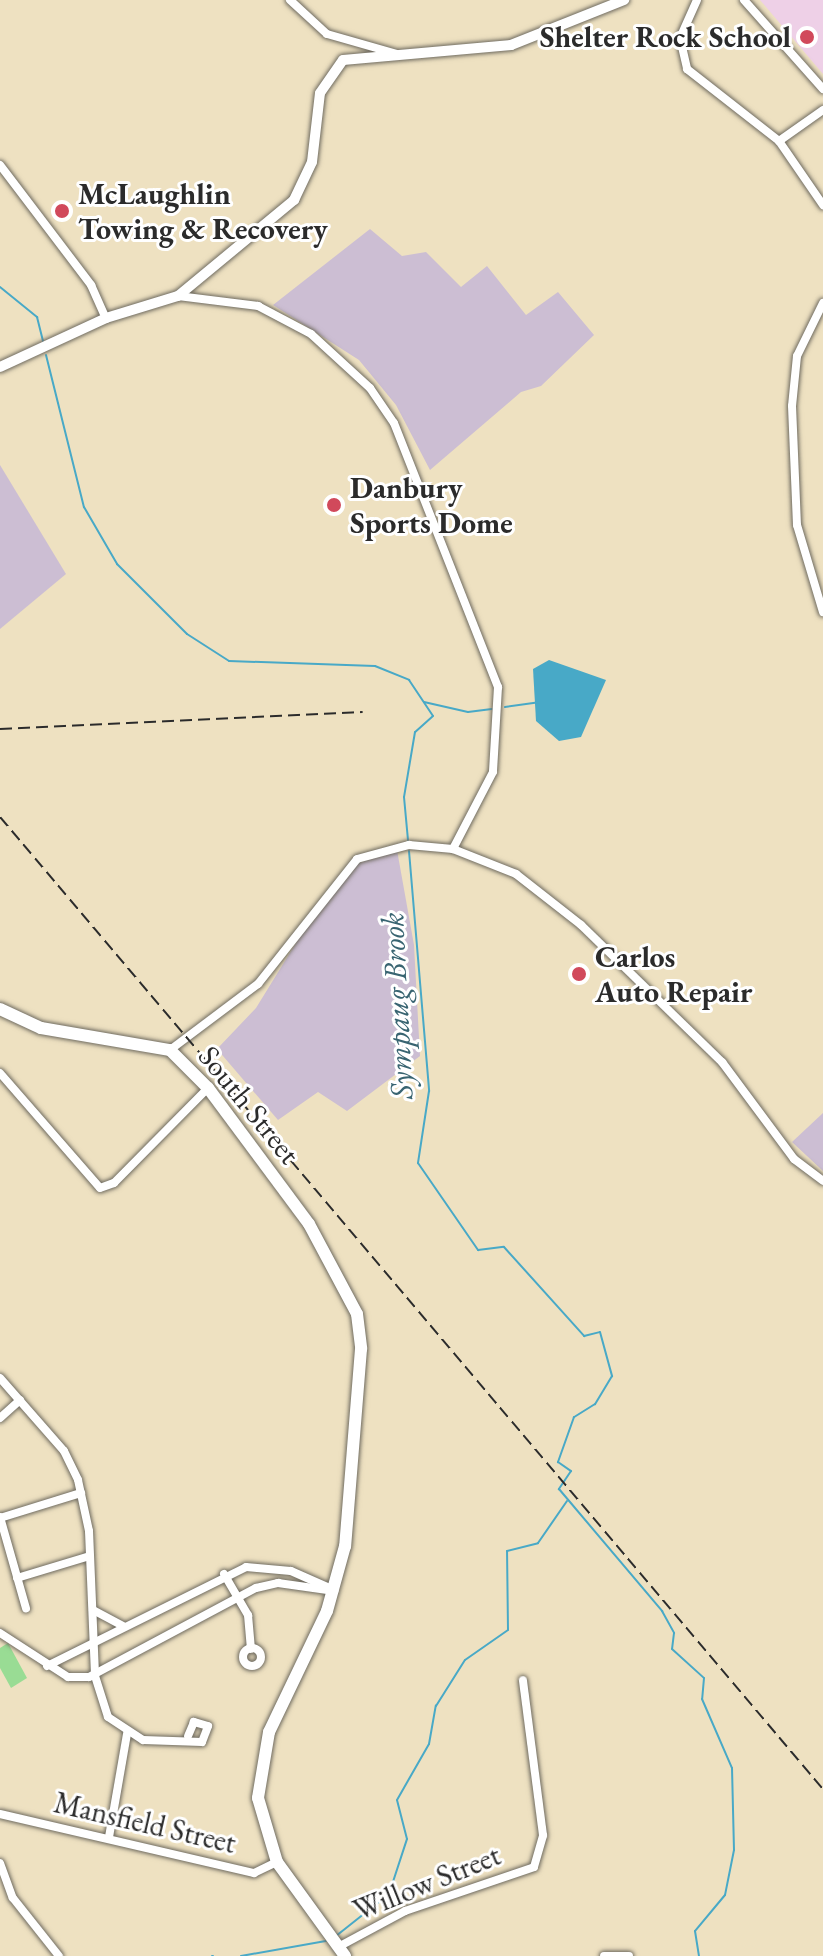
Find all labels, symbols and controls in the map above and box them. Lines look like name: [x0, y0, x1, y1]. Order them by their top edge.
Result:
place label: Shelter Rock School: [540, 19, 791, 55]
marker: Shelter Rock School: [798, 28, 816, 46]
place label: McLaughlin Towing & Recovery: [78, 176, 328, 246]
marker: McLaughlin Towing & Recovery: [53, 202, 71, 220]
place label: Danbury Sports Dome: [350, 470, 513, 540]
marker: Danbury Sports Dome: [325, 496, 343, 514]
water label: Sympaug Brook: [373, 912, 421, 1100]
place label: Carlos Auto Repair: [595, 939, 752, 1010]
marker: Carlos Auto Repair: [570, 965, 588, 983]
street label: South Street: [191, 1039, 307, 1171]
street label: Mansfield Street: [51, 1785, 239, 1861]
street label: Willow Street: [348, 1837, 506, 1929]

